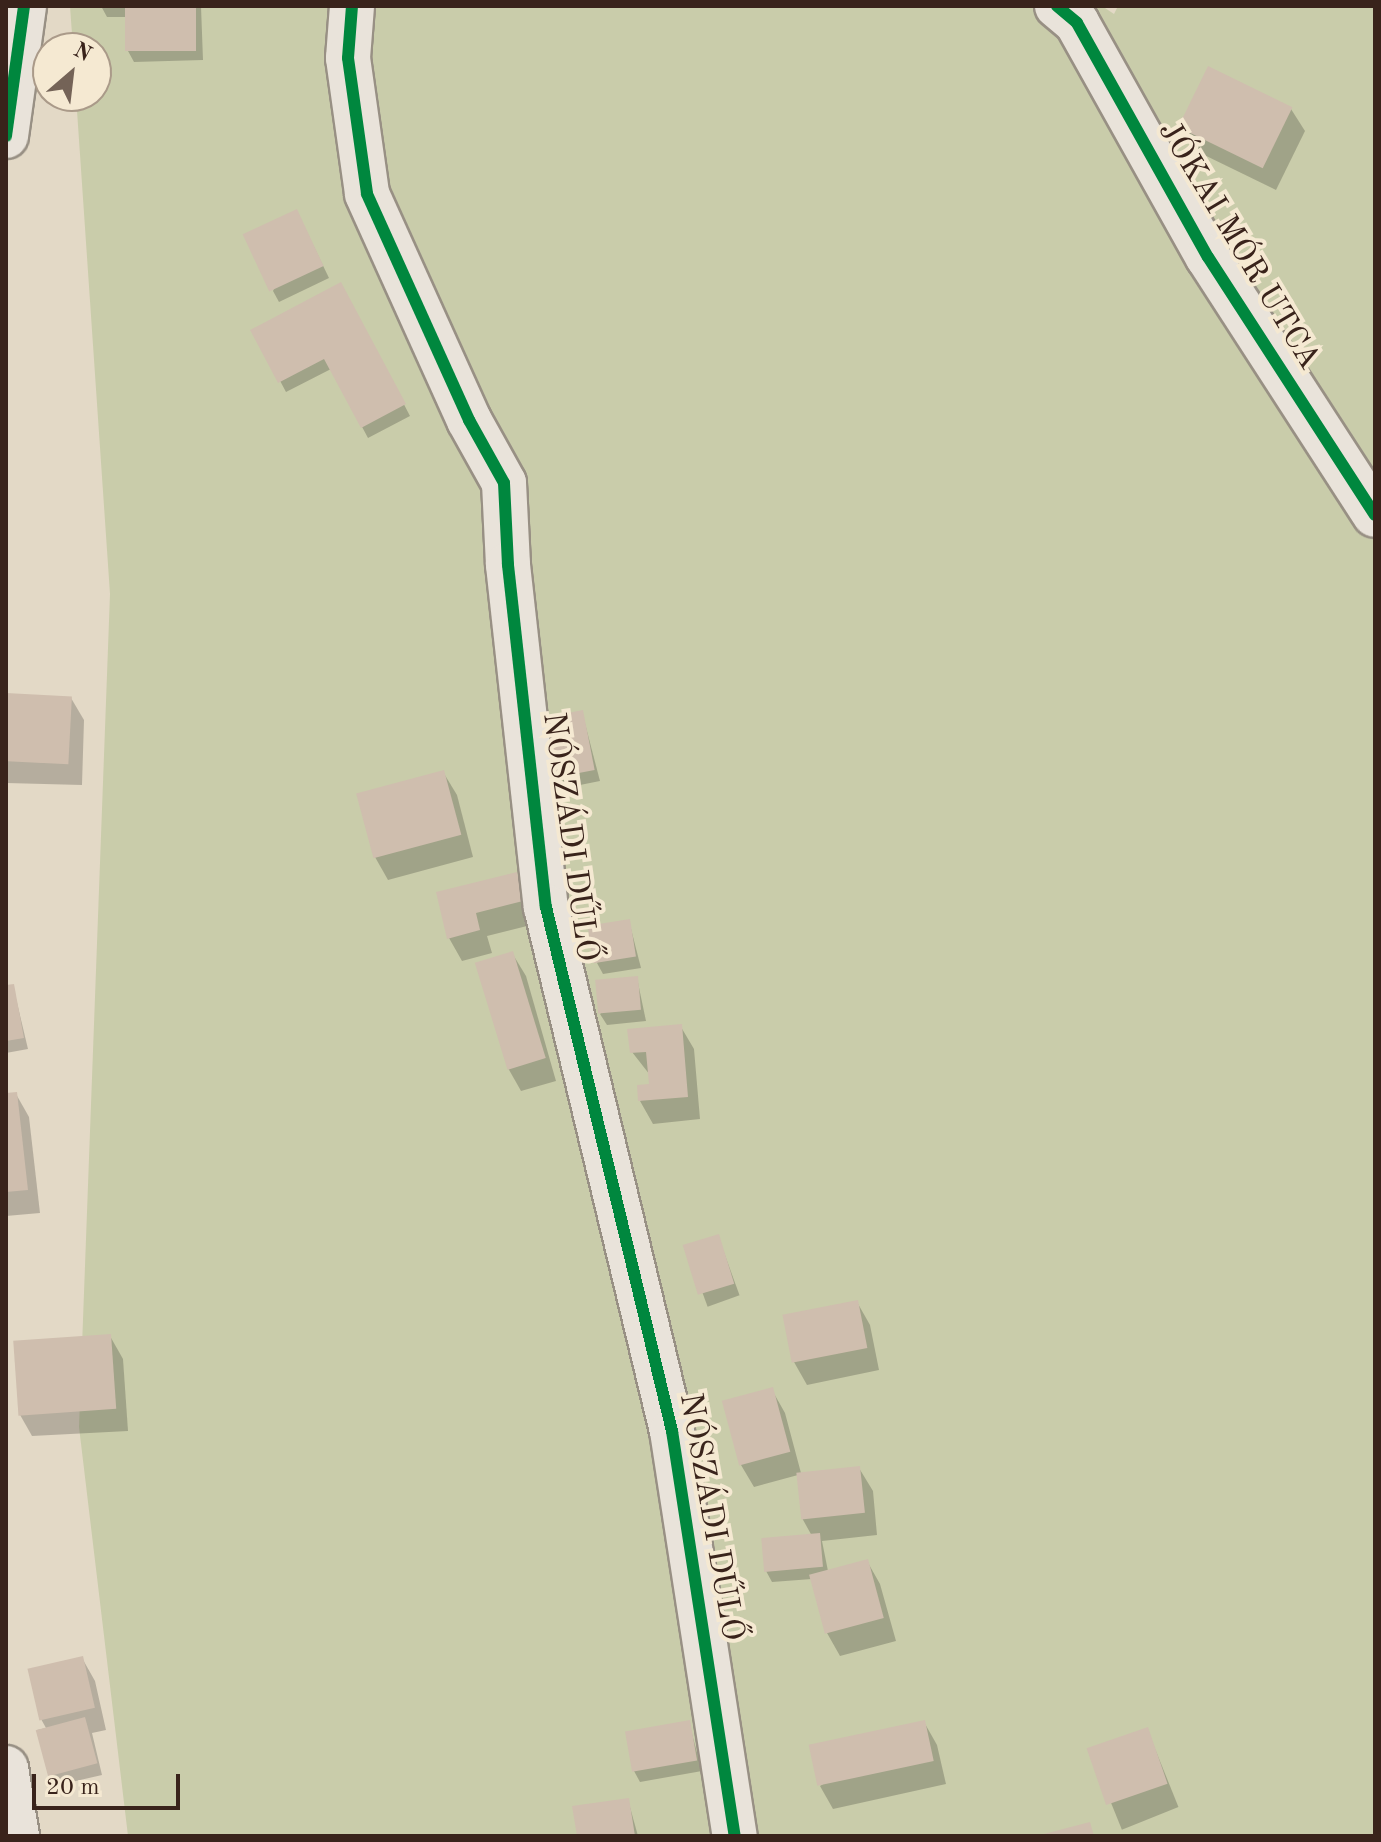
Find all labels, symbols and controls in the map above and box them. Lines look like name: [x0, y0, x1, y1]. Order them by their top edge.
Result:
north arrow: [32, 32, 112, 112]
text: N: [70, 39, 95, 66]
street label: JÓKAI MÓR UTCA: [1149, 115, 1327, 377]
street label: NÓSZÁDI DŰLŐ: [533, 710, 605, 964]
street label: NÓSZÁDI DŰLŐ: [669, 1390, 751, 1644]
scale bar: [36, 1758, 184, 1808]
text: 20 m: [46, 1776, 100, 1800]

